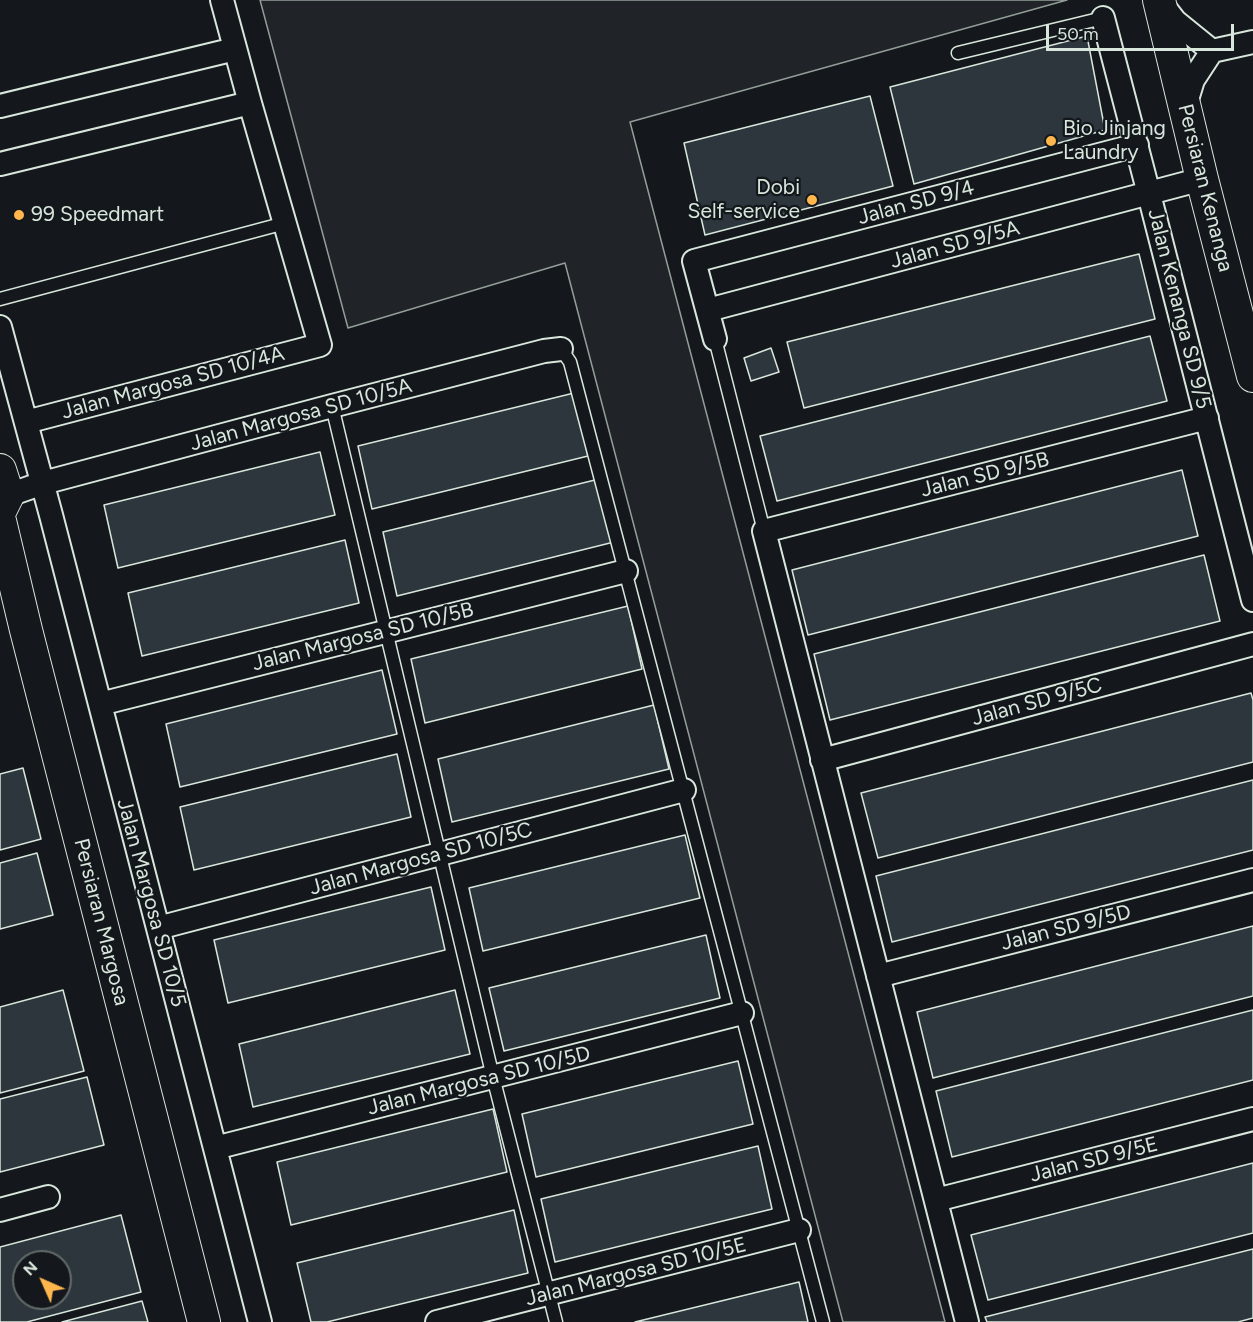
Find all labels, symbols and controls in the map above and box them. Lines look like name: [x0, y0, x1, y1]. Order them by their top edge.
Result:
scale bar: [1049, 12, 1236, 50]
text: 50 m: [1057, 23, 1099, 45]
street label: Persiaran Kenanga: [1172, 102, 1238, 274]
place label: Bio Jinjang Laundry: [1063, 116, 1166, 166]
marker: Bio Jinjang Laundry: [1044, 134, 1058, 148]
place label: Dobi Self-service: [688, 175, 800, 225]
street label: Jalan SD 9/4: [855, 175, 977, 231]
marker: Dobi Self-service: [805, 193, 819, 207]
place label: 99 Speedmart: [31, 202, 164, 228]
street label: Jalan Kenanga SD 9/5: [1142, 207, 1216, 411]
marker: 99 Speedmart: [12, 208, 26, 222]
street label: Jalan SD 9/5A: [888, 216, 1022, 274]
street label: Jalan Margosa SD 10/4A: [59, 341, 287, 425]
street label: Jalan Margosa SD 10/5A: [187, 373, 415, 457]
street label: Jalan SD 9/5B: [918, 447, 1052, 503]
street label: Jalan Margosa SD 10/5B: [250, 597, 476, 677]
street label: Jalan SD 9/5C: [969, 673, 1105, 731]
street label: Jalan Margosa SD 10/5: [111, 796, 191, 1010]
street label: Jalan Margosa SD 10/5C: [307, 817, 535, 901]
street label: Persiaran Margosa: [68, 836, 134, 1008]
street label: Jalan SD 9/5D: [998, 900, 1134, 956]
street label: Jalan Margosa SD 10/5D: [365, 1041, 593, 1121]
street label: Jalan SD 9/5E: [1027, 1132, 1161, 1188]
street label: Jalan Margosa SD 10/5E: [523, 1232, 749, 1312]
north arrow: [12, 1250, 72, 1310]
text: N: [19, 1257, 41, 1279]

